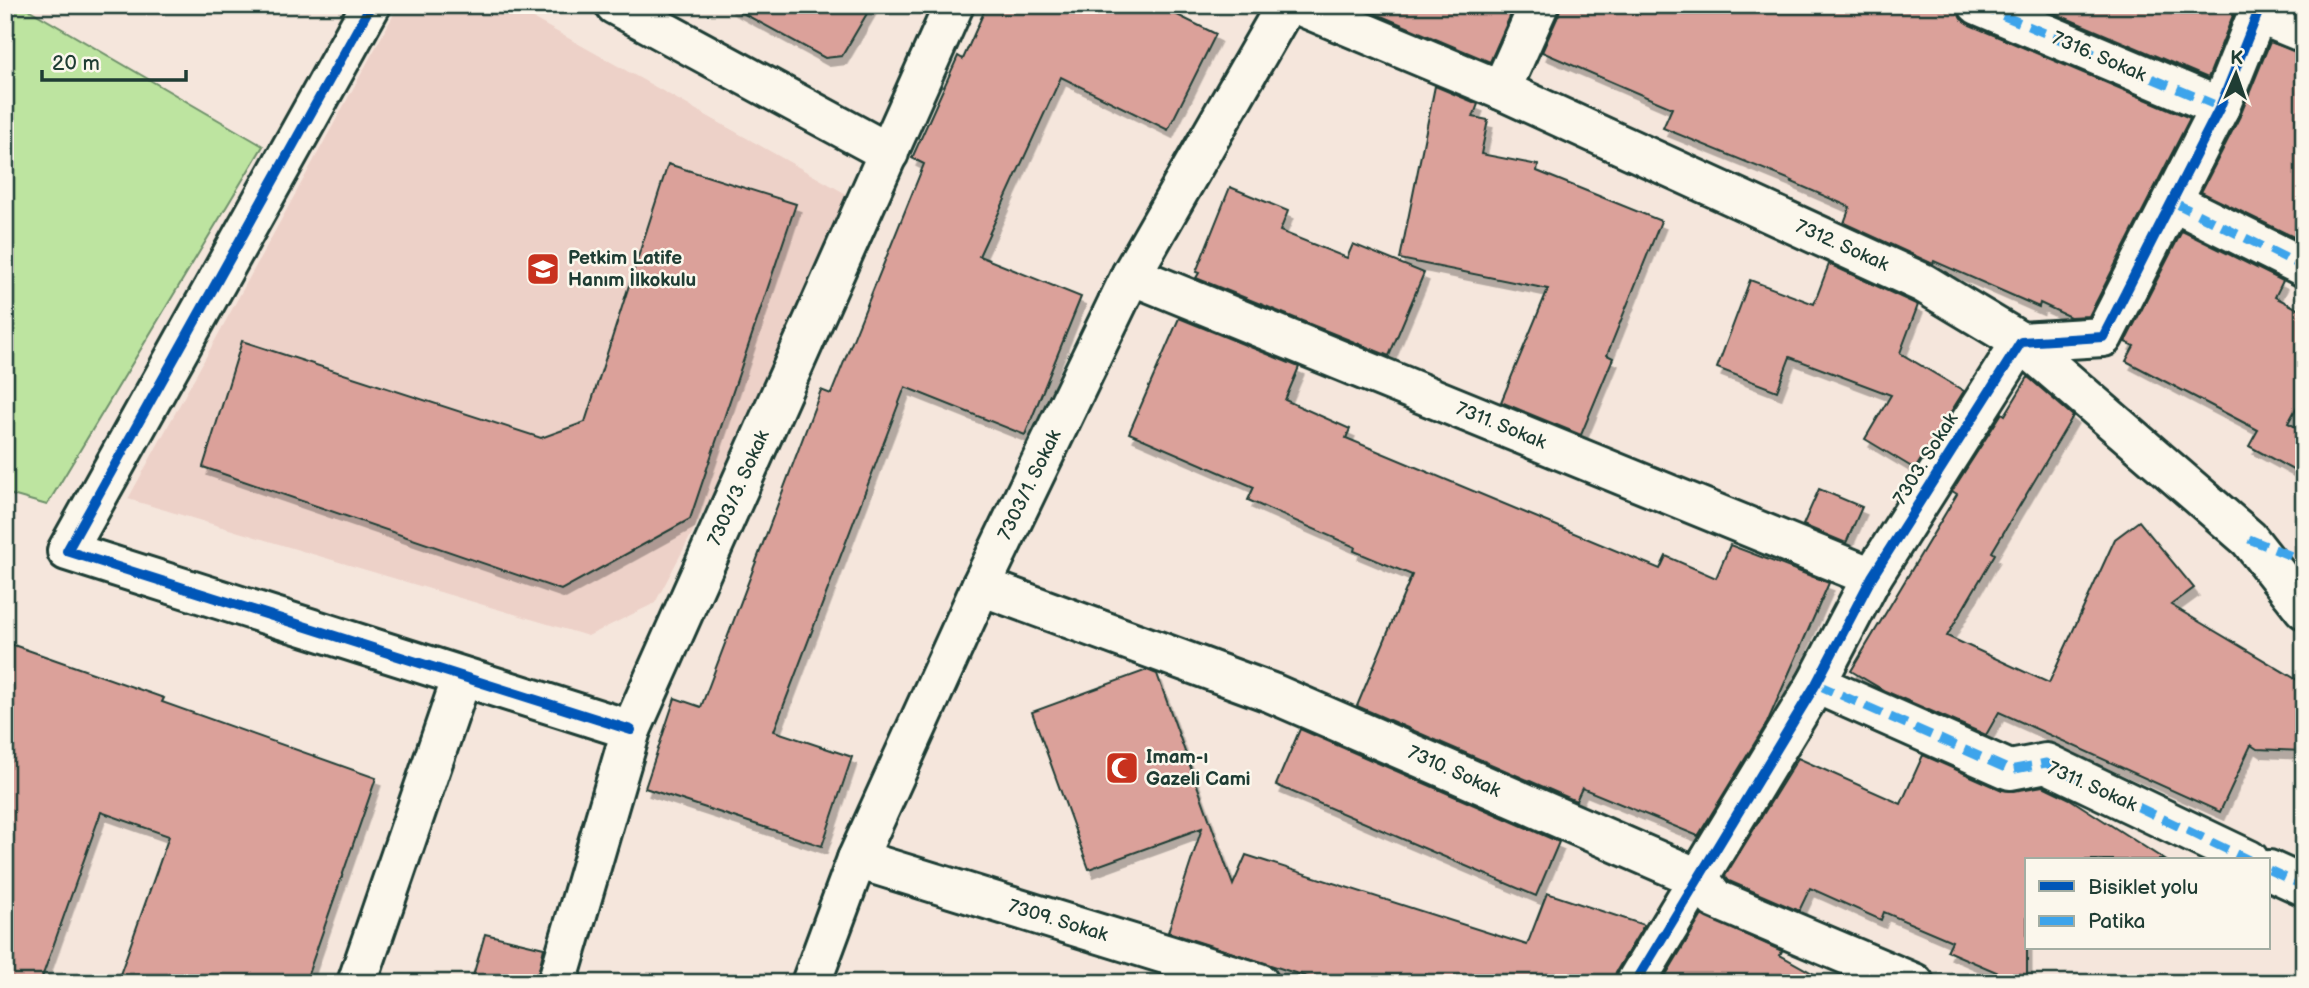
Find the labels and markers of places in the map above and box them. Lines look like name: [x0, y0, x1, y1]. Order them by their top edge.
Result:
place label: Petkim Latife Hanım İlkokulu: [568, 247, 696, 292]
school or university icon: Petkim Latife Hanım İlkokulu: [524, 250, 562, 288]
place label: Imam-ı Gazeli Cami: [1146, 746, 1251, 791]
mosque icon: Imam-ı Gazeli Cami: [1103, 749, 1141, 787]

